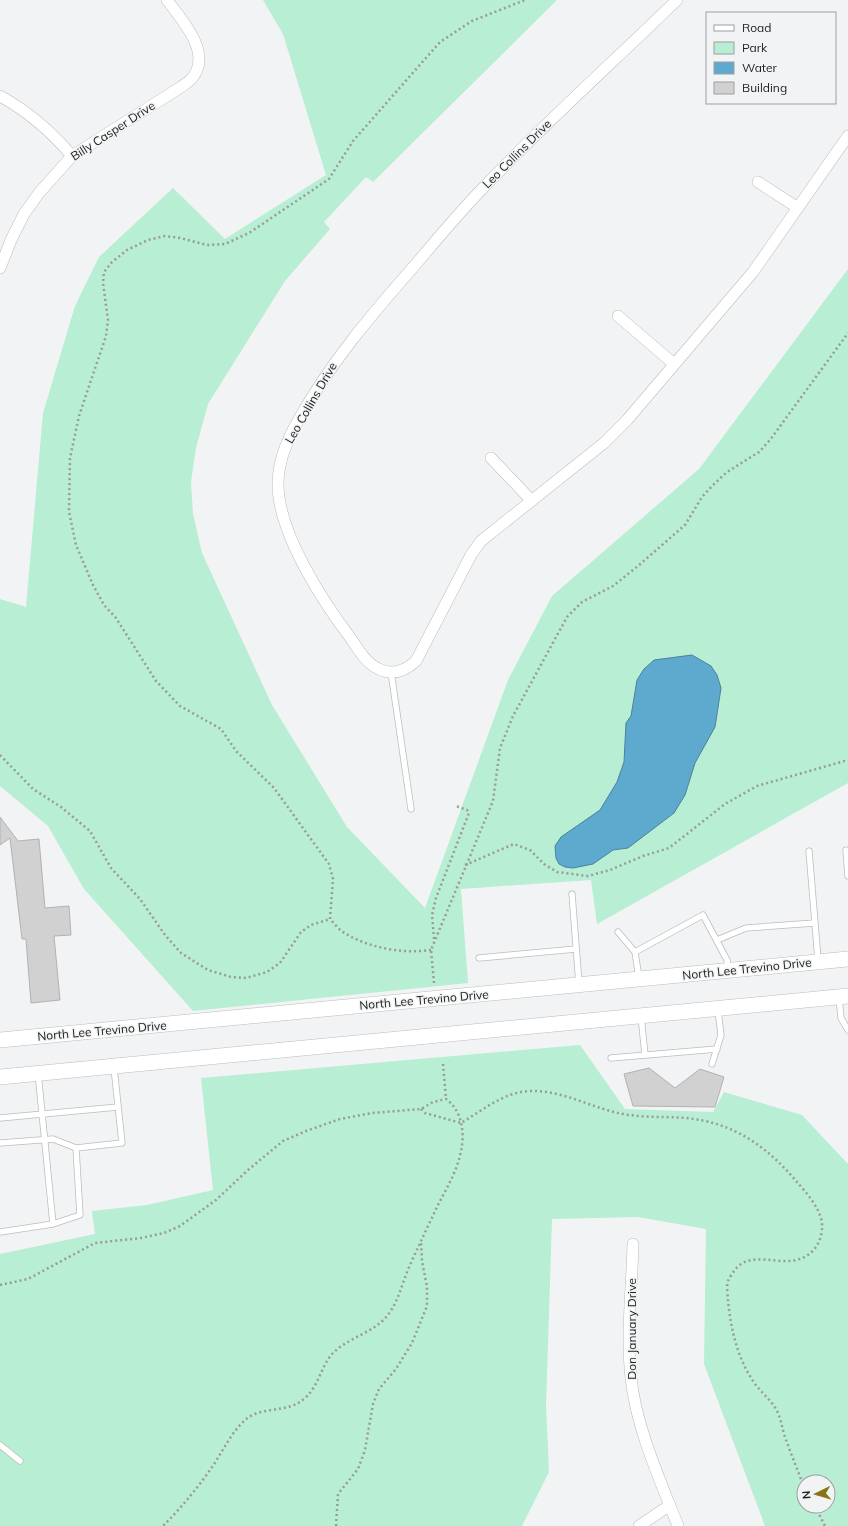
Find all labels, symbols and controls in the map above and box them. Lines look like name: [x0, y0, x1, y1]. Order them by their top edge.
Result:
legend: [706, 12, 836, 104]
text: Road: [742, 20, 771, 35]
text: Park: [742, 40, 768, 55]
text: Water: [742, 60, 778, 75]
text: Building: [742, 80, 787, 95]
street label: Billy Casper Drive: [68, 98, 158, 163]
street label: Leo Collins Drive: [479, 116, 554, 191]
street label: Leo Collins Drive: [281, 359, 340, 446]
street label: North Lee Trevino Drive: [682, 954, 812, 983]
street label: North Lee Trevino Drive: [359, 986, 489, 1013]
street label: North Lee Trevino Drive: [37, 1017, 167, 1044]
street label: Don January Drive: [624, 1278, 639, 1380]
north arrow: [796, 1474, 836, 1514]
text: N: [799, 1490, 813, 1500]

